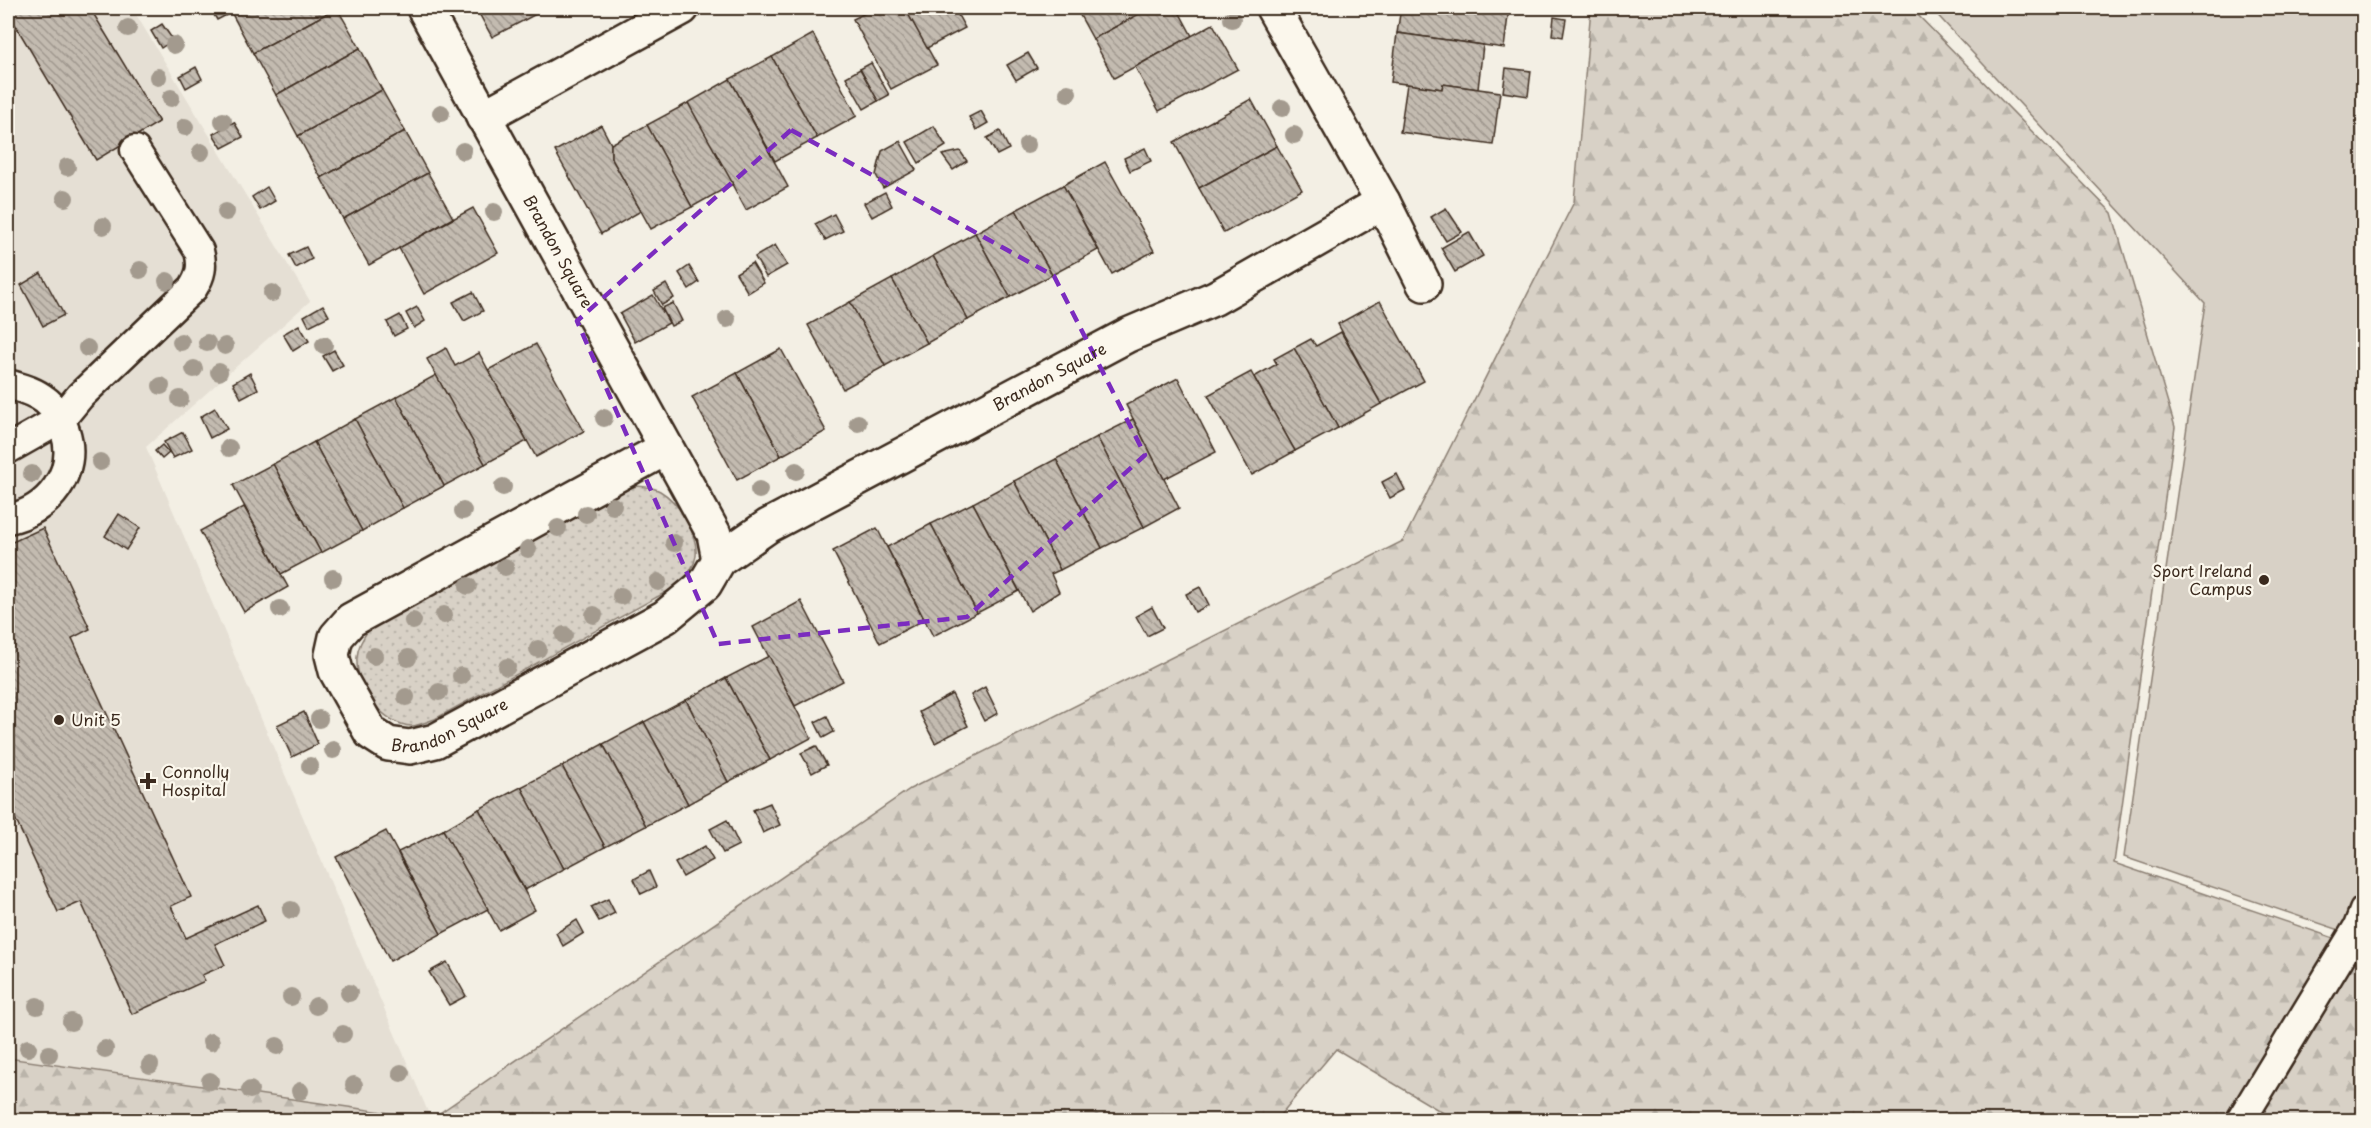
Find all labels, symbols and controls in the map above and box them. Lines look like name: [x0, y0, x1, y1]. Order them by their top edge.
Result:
street label: Brandon Square: [518, 190, 600, 312]
street label: Brandon Square: [988, 336, 1110, 416]
place label: Sport Ireland Campus: [2152, 558, 2252, 600]
marker: Sport Ireland Campus: [2257, 573, 2271, 587]
street label: Brandon Square: [390, 691, 512, 758]
place label: Unit 5: [71, 707, 121, 731]
marker: Unit 5: [52, 713, 66, 727]
place label: Connolly Hospital: [162, 759, 230, 801]
marker: Connolly Hospital: [139, 772, 157, 790]

